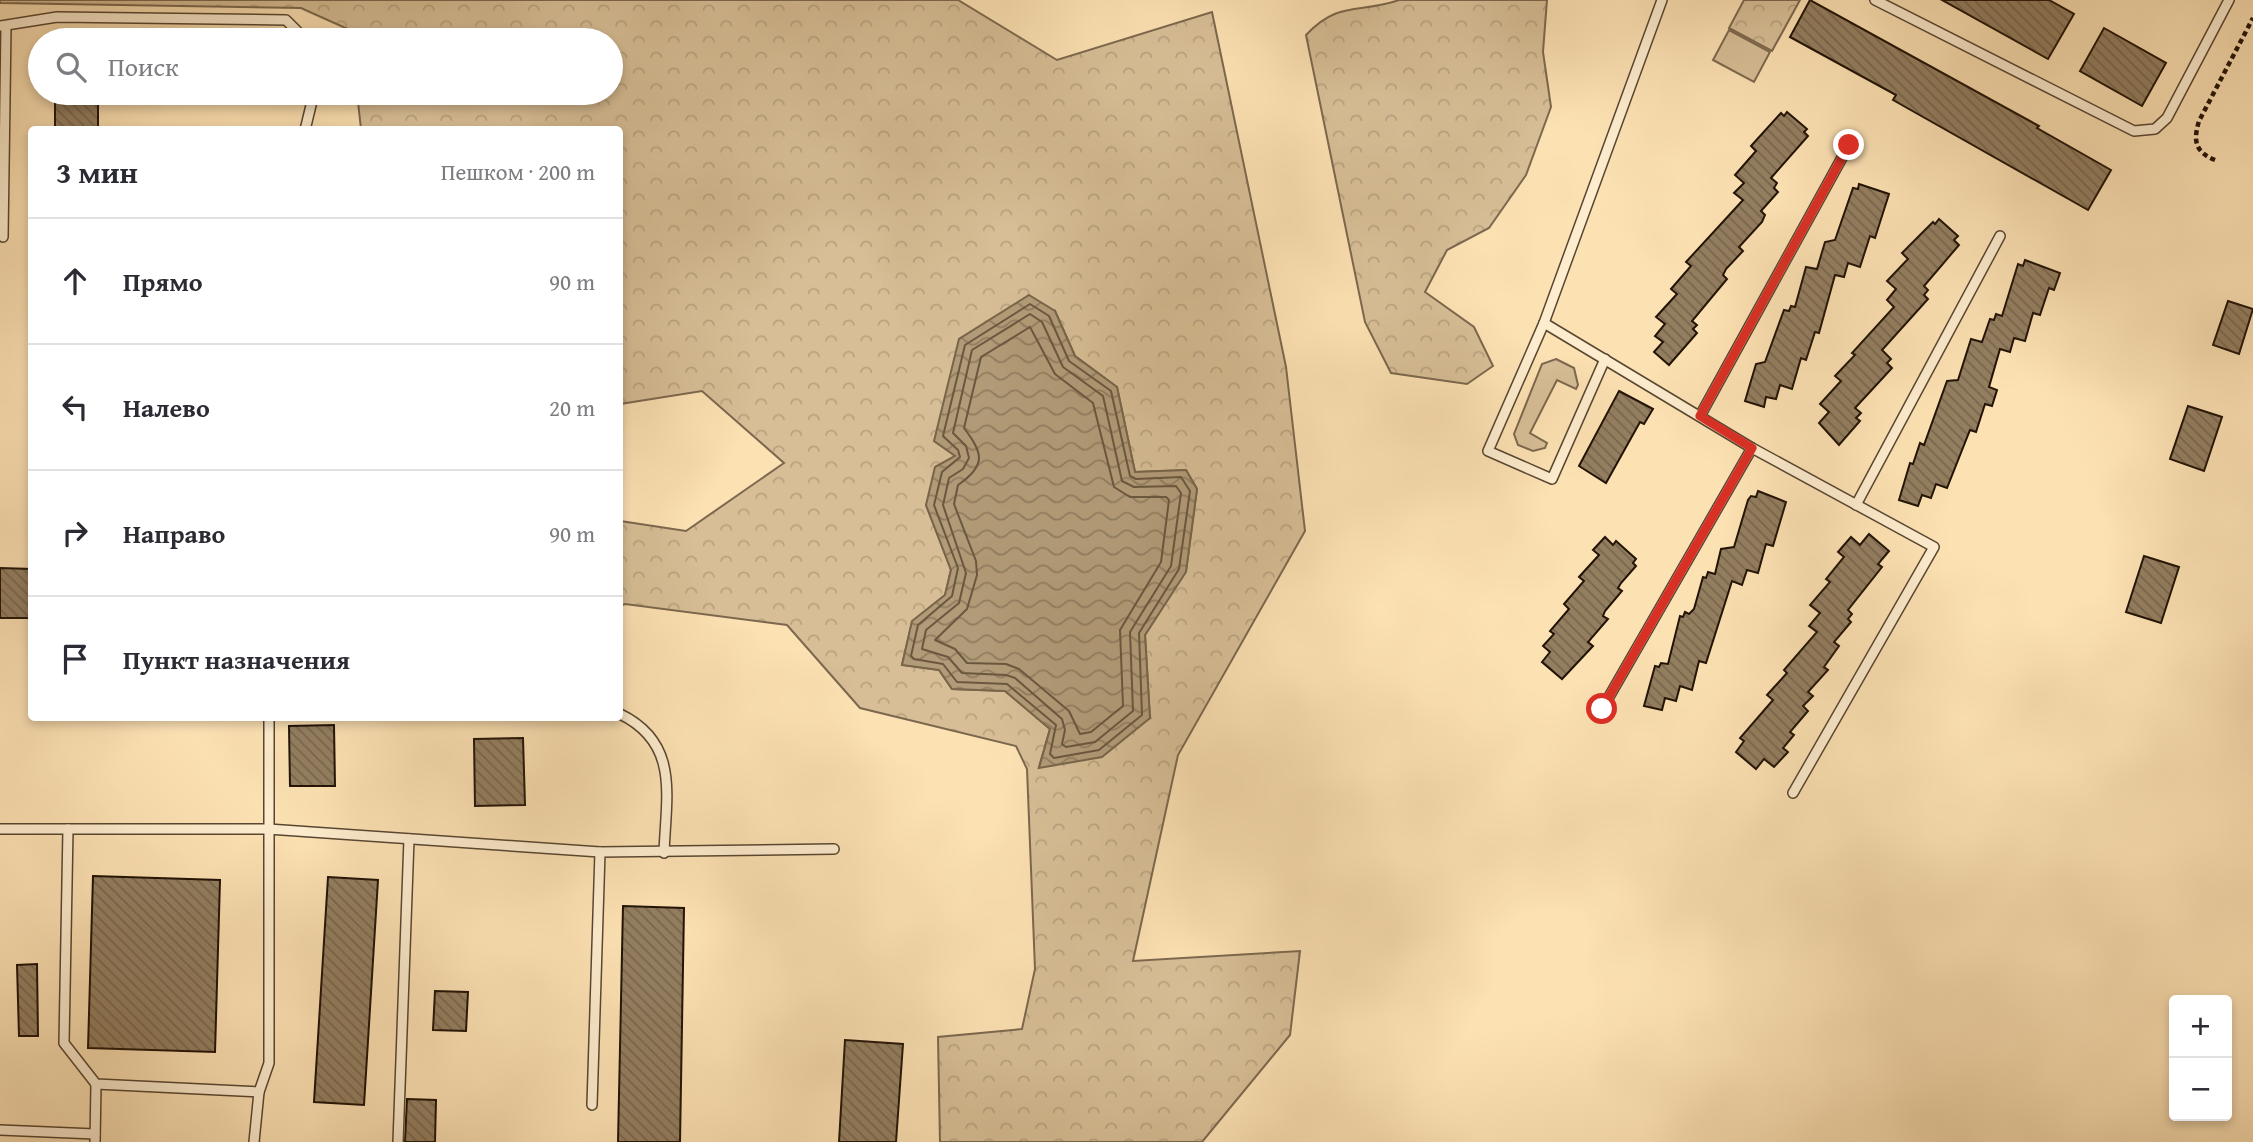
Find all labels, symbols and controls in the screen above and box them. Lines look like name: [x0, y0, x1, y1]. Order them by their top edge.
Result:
search box: [28, 28, 623, 105]
text: Поиск: [108, 47, 179, 86]
icon: search: [52, 48, 90, 86]
route end: [1833, 129, 1864, 160]
text: 3 мин: [56, 150, 138, 194]
text: Пешком · 200 m: [441, 155, 595, 188]
icon: ahead: [56, 262, 94, 300]
text: Прямо: [123, 262, 203, 301]
text: 90 m: [549, 265, 595, 298]
icon: left: [56, 388, 94, 426]
text: Налево: [123, 388, 210, 427]
text: 20 m: [549, 391, 595, 424]
icon: right: [56, 514, 94, 552]
text: Направо: [123, 514, 225, 553]
text: 90 m: [549, 517, 595, 550]
icon: arrive: [56, 640, 94, 678]
text: Пункт назначения: [123, 640, 350, 679]
route start: [1586, 693, 1617, 724]
map controls: [2169, 995, 2232, 1121]
button: +: [2169, 995, 2232, 1058]
button: −: [2169, 1058, 2232, 1121]

